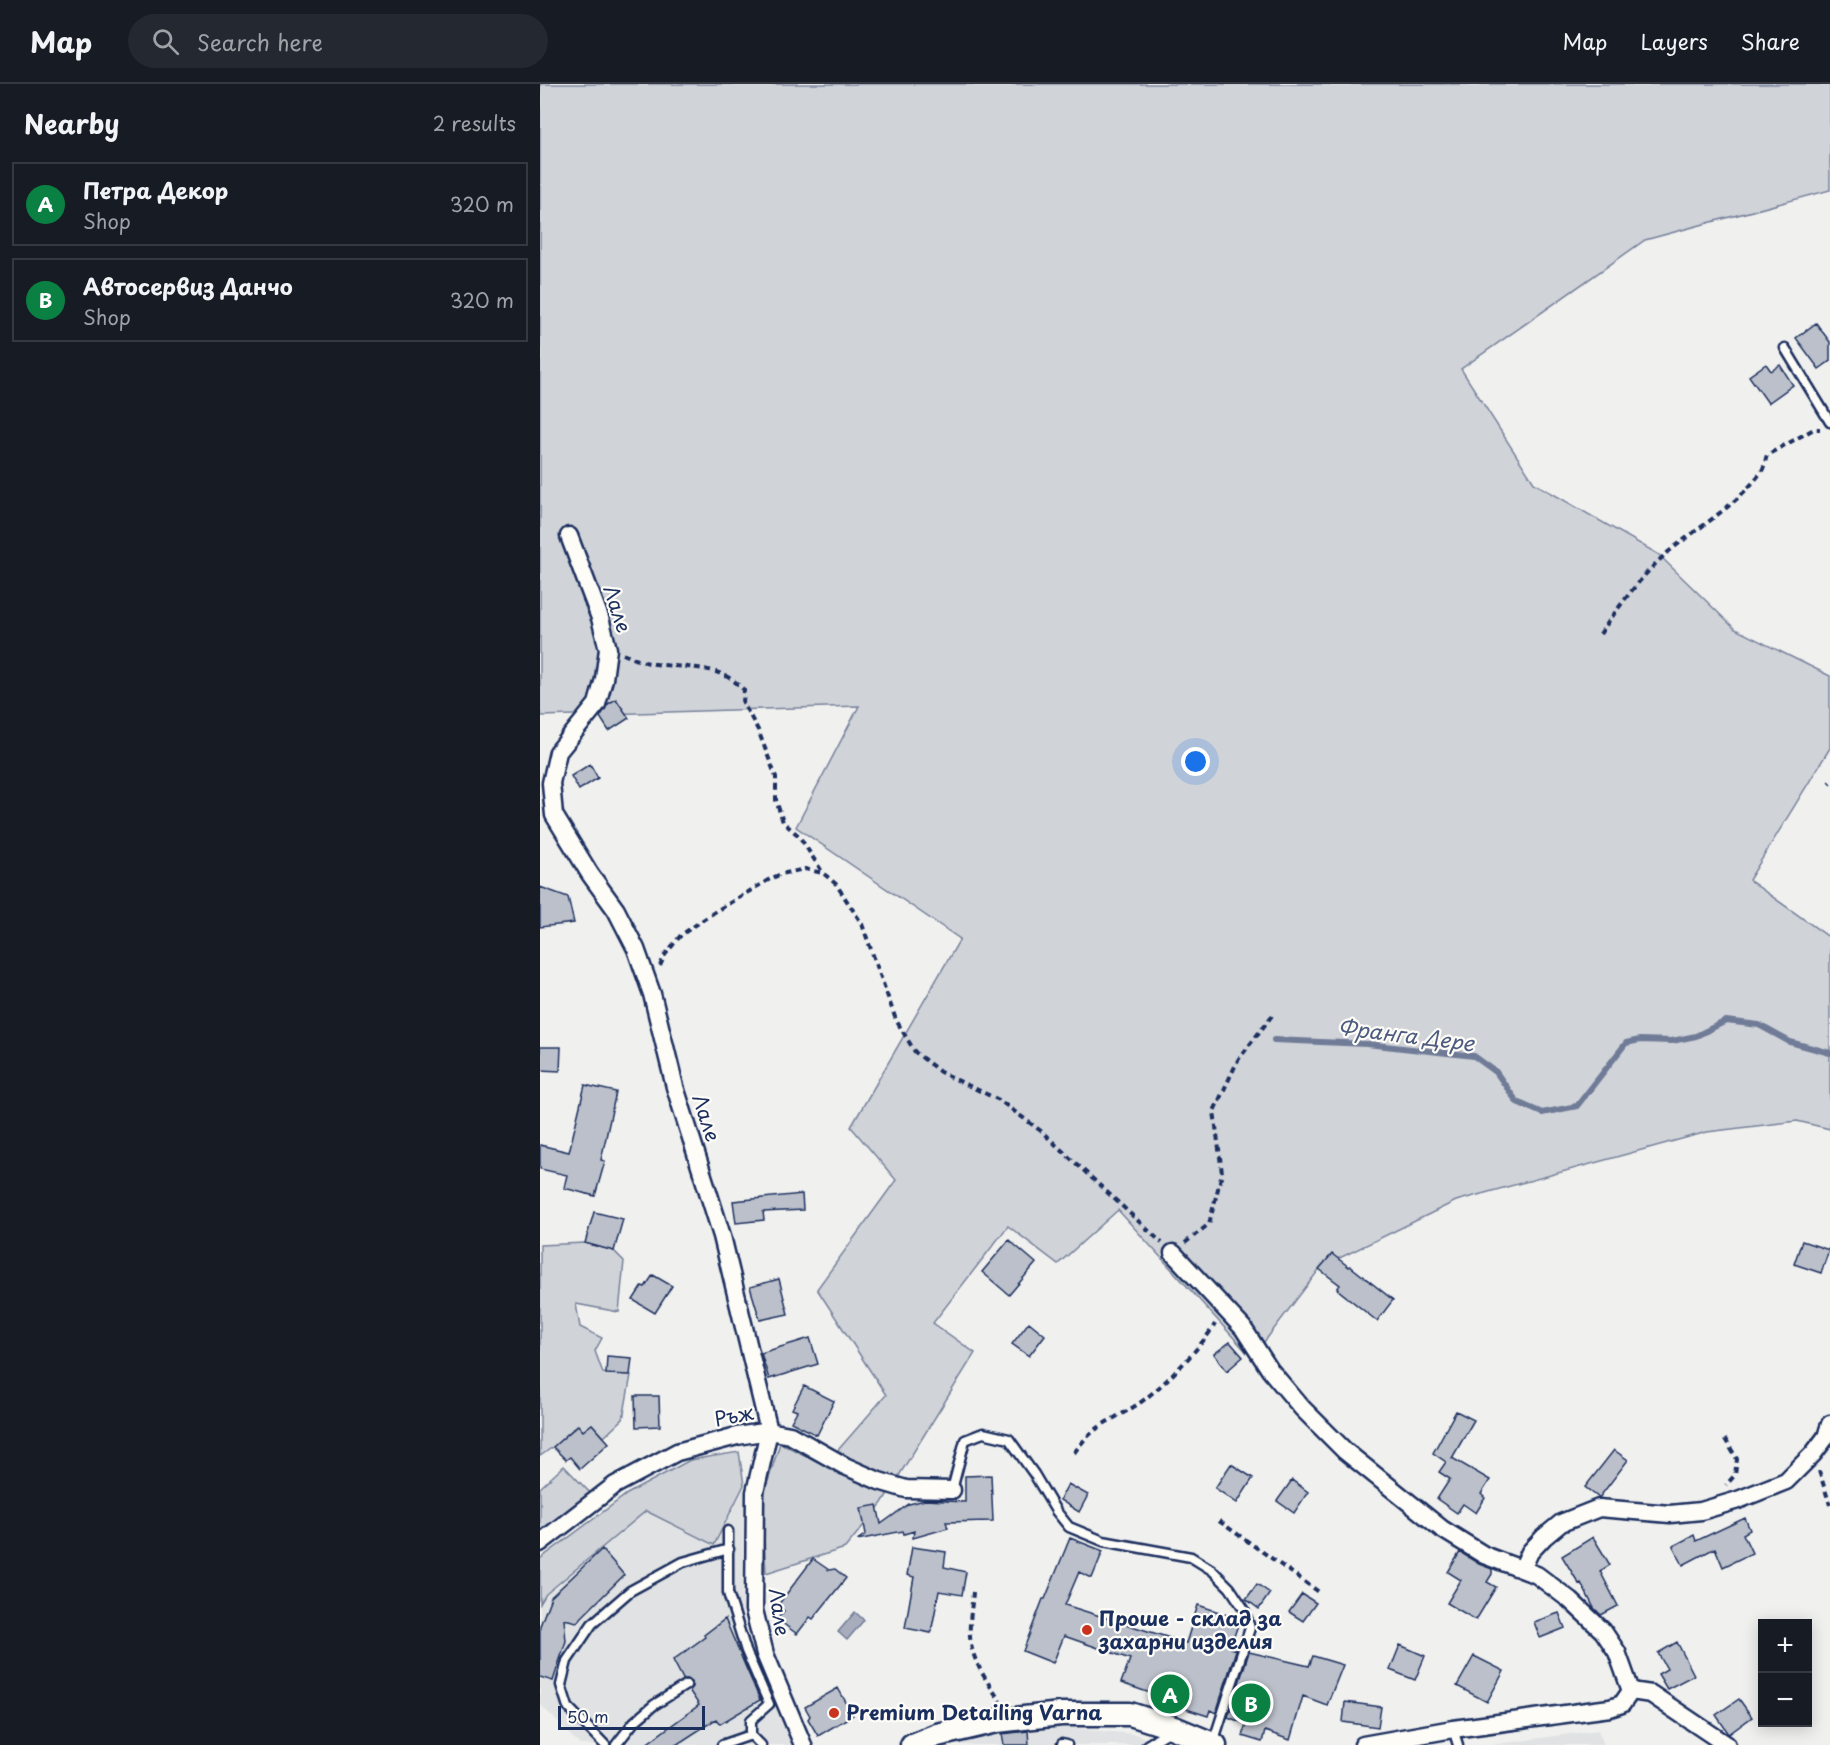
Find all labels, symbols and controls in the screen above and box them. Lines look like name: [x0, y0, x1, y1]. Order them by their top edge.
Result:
search box: [128, 14, 548, 68]
text: Map: [30, 20, 92, 63]
icon: search: [149, 25, 182, 58]
text: Search here: [197, 25, 323, 58]
text: Map: [1563, 25, 1607, 57]
text: Layers: [1640, 25, 1708, 57]
text: Share: [1741, 25, 1800, 57]
text: Nearby: [24, 104, 119, 143]
text: 2 results: [433, 108, 516, 138]
text: Петра Декор: [83, 173, 228, 206]
text: A: [38, 189, 53, 219]
text: 320 m: [450, 189, 514, 219]
text: Shop: [83, 206, 131, 236]
text: Автосервиз Данчо: [83, 269, 293, 302]
text: B: [39, 285, 52, 315]
text: 320 m: [450, 285, 514, 315]
text: Shop: [83, 302, 131, 332]
street label: Лале: [596, 581, 640, 636]
your location: [1181, 747, 1210, 776]
water label: Франга Дере: [1336, 1010, 1478, 1058]
street label: Лале: [685, 1090, 729, 1145]
street label: Ръж: [712, 1397, 756, 1434]
street label: Лале: [762, 1586, 798, 1638]
place label: Проше - склад за захарни изделия: [1098, 1603, 1282, 1656]
map controls: [1758, 1619, 1812, 1727]
button: +: [1758, 1619, 1812, 1673]
marker: Проше - склад за захарни изделия: [1080, 1623, 1094, 1637]
pin: A: [1150, 1672, 1190, 1716]
button: −: [1758, 1673, 1812, 1727]
pin: B: [1232, 1680, 1270, 1726]
place label: Premium Detailing Varna: [846, 1697, 1102, 1727]
scale bar: [558, 1703, 705, 1730]
text: 50 m: [567, 1704, 608, 1728]
marker: Premium Detailing Varna: [827, 1706, 841, 1720]

